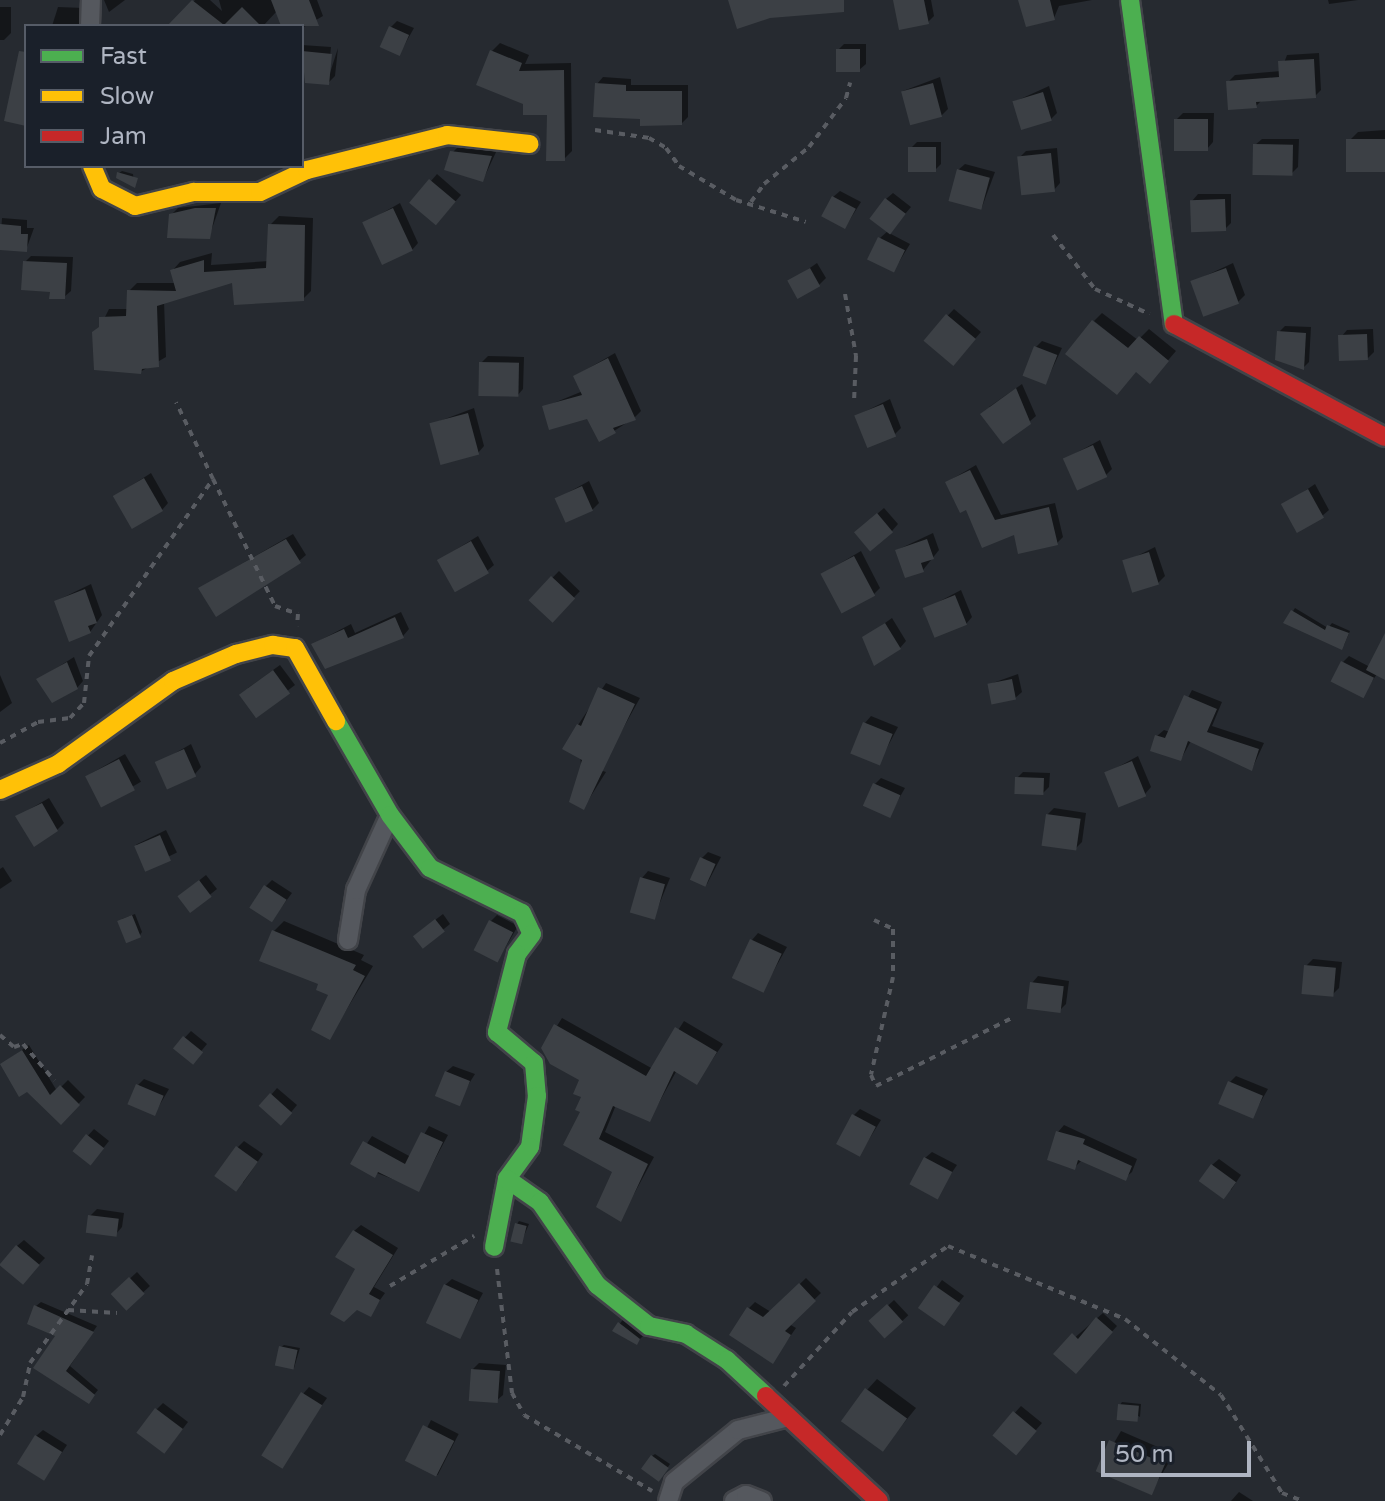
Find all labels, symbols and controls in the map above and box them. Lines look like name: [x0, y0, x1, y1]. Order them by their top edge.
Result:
legend: [24, 24, 304, 168]
text: Fast: [100, 42, 147, 71]
text: Slow: [100, 82, 154, 111]
text: Jam: [100, 122, 147, 151]
scale bar: [1105, 1425, 1255, 1475]
text: 50 m: [1115, 1440, 1173, 1469]

